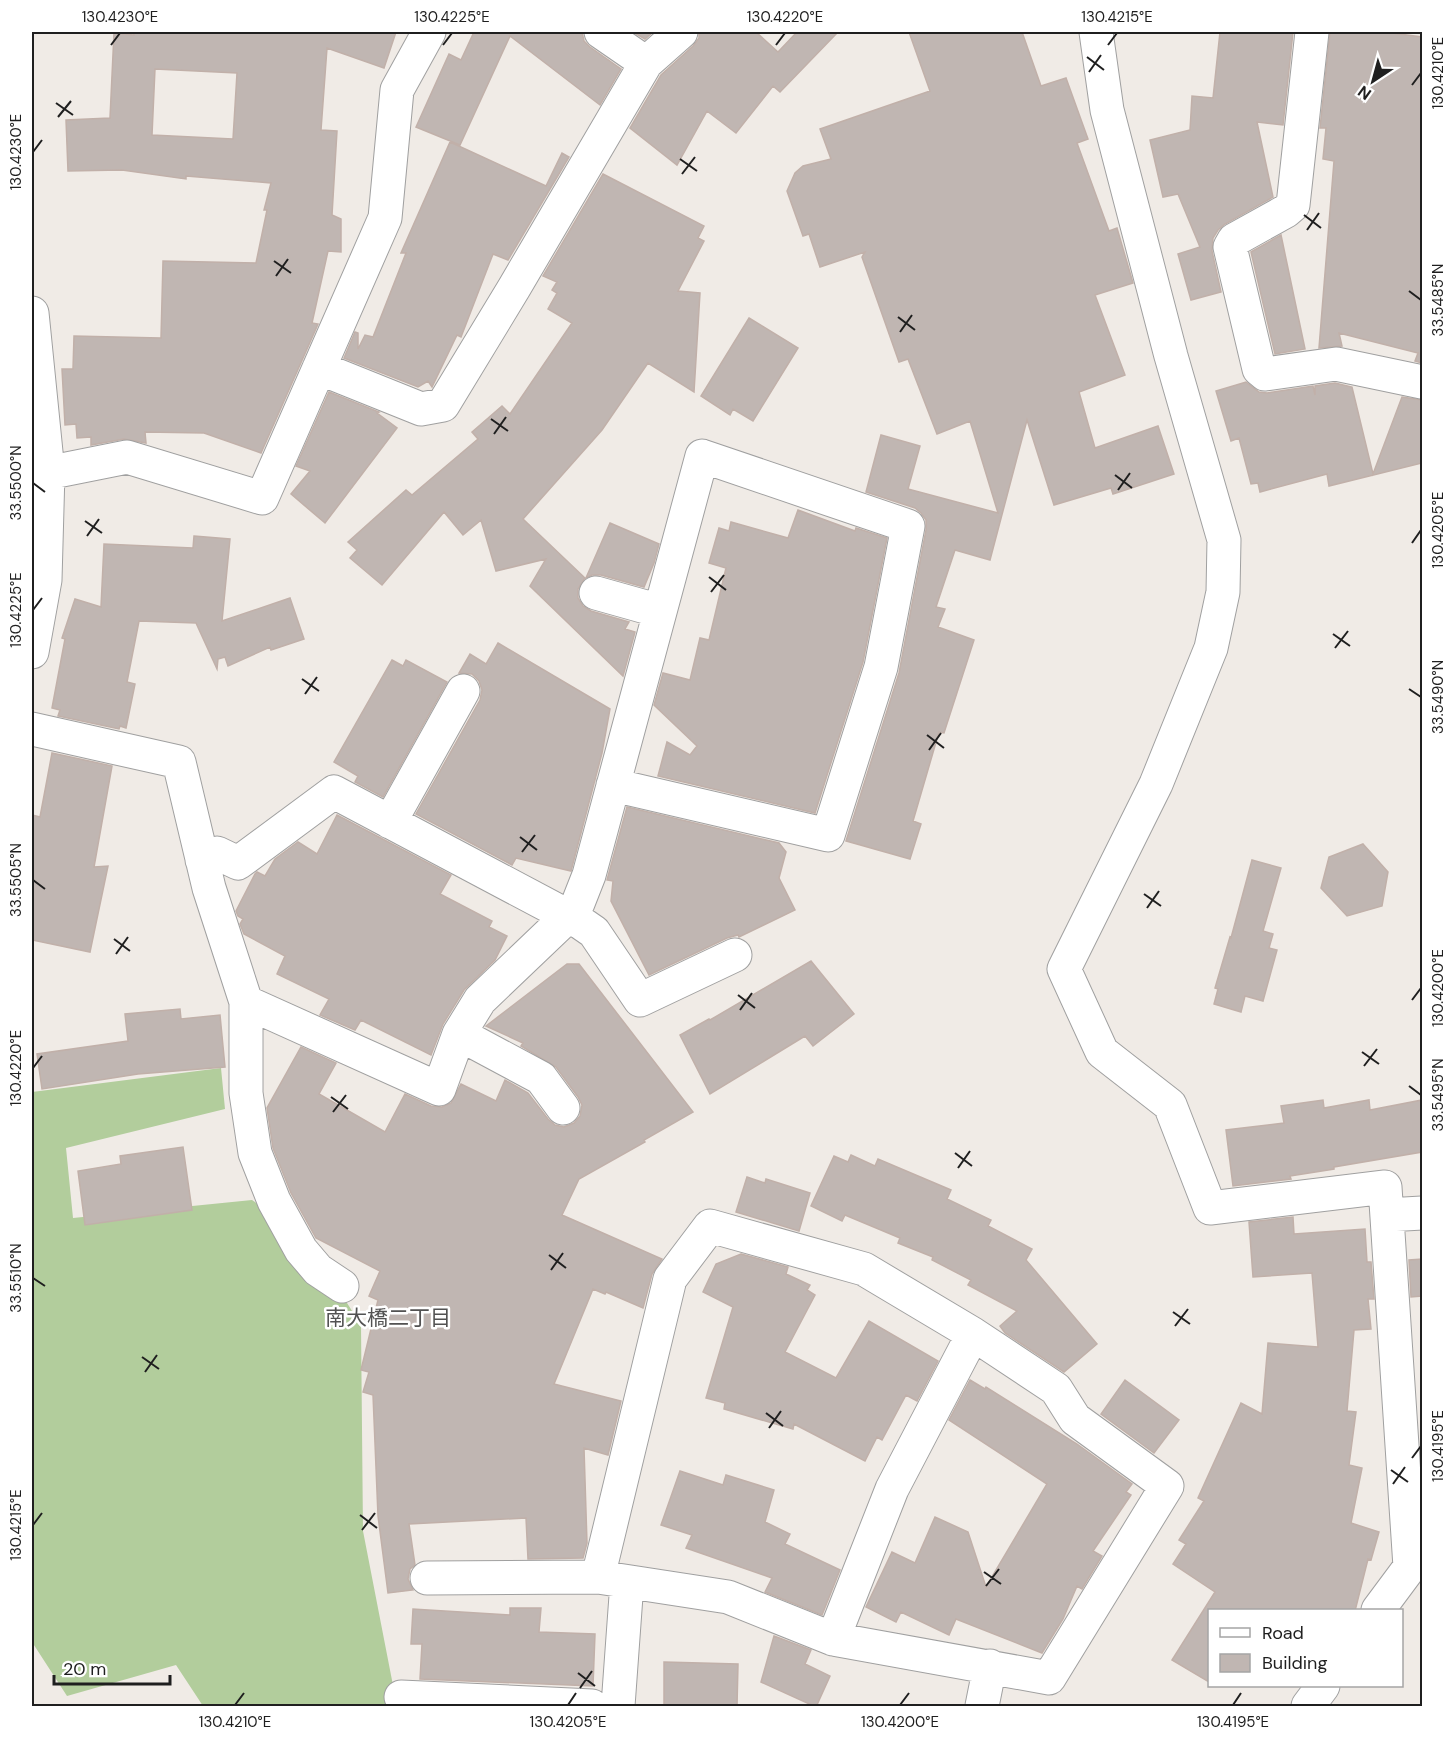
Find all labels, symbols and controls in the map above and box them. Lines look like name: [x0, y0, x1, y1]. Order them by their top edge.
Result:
text: 130.4230°E: [82, 7, 158, 27]
text: 130.4225°E: [414, 7, 490, 27]
text: 130.4220°E: [747, 7, 823, 27]
text: 130.4215°E: [1081, 7, 1153, 27]
text: 130.4210°E: [1428, 37, 1448, 109]
north arrow: [1343, 51, 1403, 111]
text: N: [1354, 81, 1375, 105]
text: 130.4230°E: [6, 114, 26, 190]
text: 33.5485°N: [1428, 264, 1448, 336]
text: 33.5500°N: [6, 445, 26, 521]
text: 130.4205°E: [1428, 492, 1448, 568]
text: 130.4225°E: [6, 572, 26, 648]
text: 33.5490°N: [1428, 660, 1448, 734]
text: 33.5505°N: [6, 843, 26, 917]
text: 130.4200°E: [1428, 949, 1448, 1027]
text: 130.4220°E: [6, 1030, 26, 1106]
text: 33.5495°N: [1428, 1058, 1448, 1132]
text: 33.5510°N: [6, 1243, 26, 1313]
district label: 南大橋二丁目: [325, 1304, 451, 1332]
text: 130.4195°E: [1428, 1410, 1448, 1482]
text: 130.4215°E: [6, 1489, 26, 1561]
legend: [1208, 1609, 1403, 1687]
text: Road: [1262, 1621, 1304, 1645]
scale bar: [54, 1648, 170, 1686]
text: Building: [1262, 1651, 1327, 1675]
text: 20 m: [63, 1657, 106, 1681]
text: 130.4210°E: [199, 1712, 271, 1732]
text: 130.4205°E: [530, 1712, 606, 1732]
text: 130.4200°E: [861, 1712, 939, 1732]
text: 130.4195°E: [1197, 1712, 1269, 1732]

